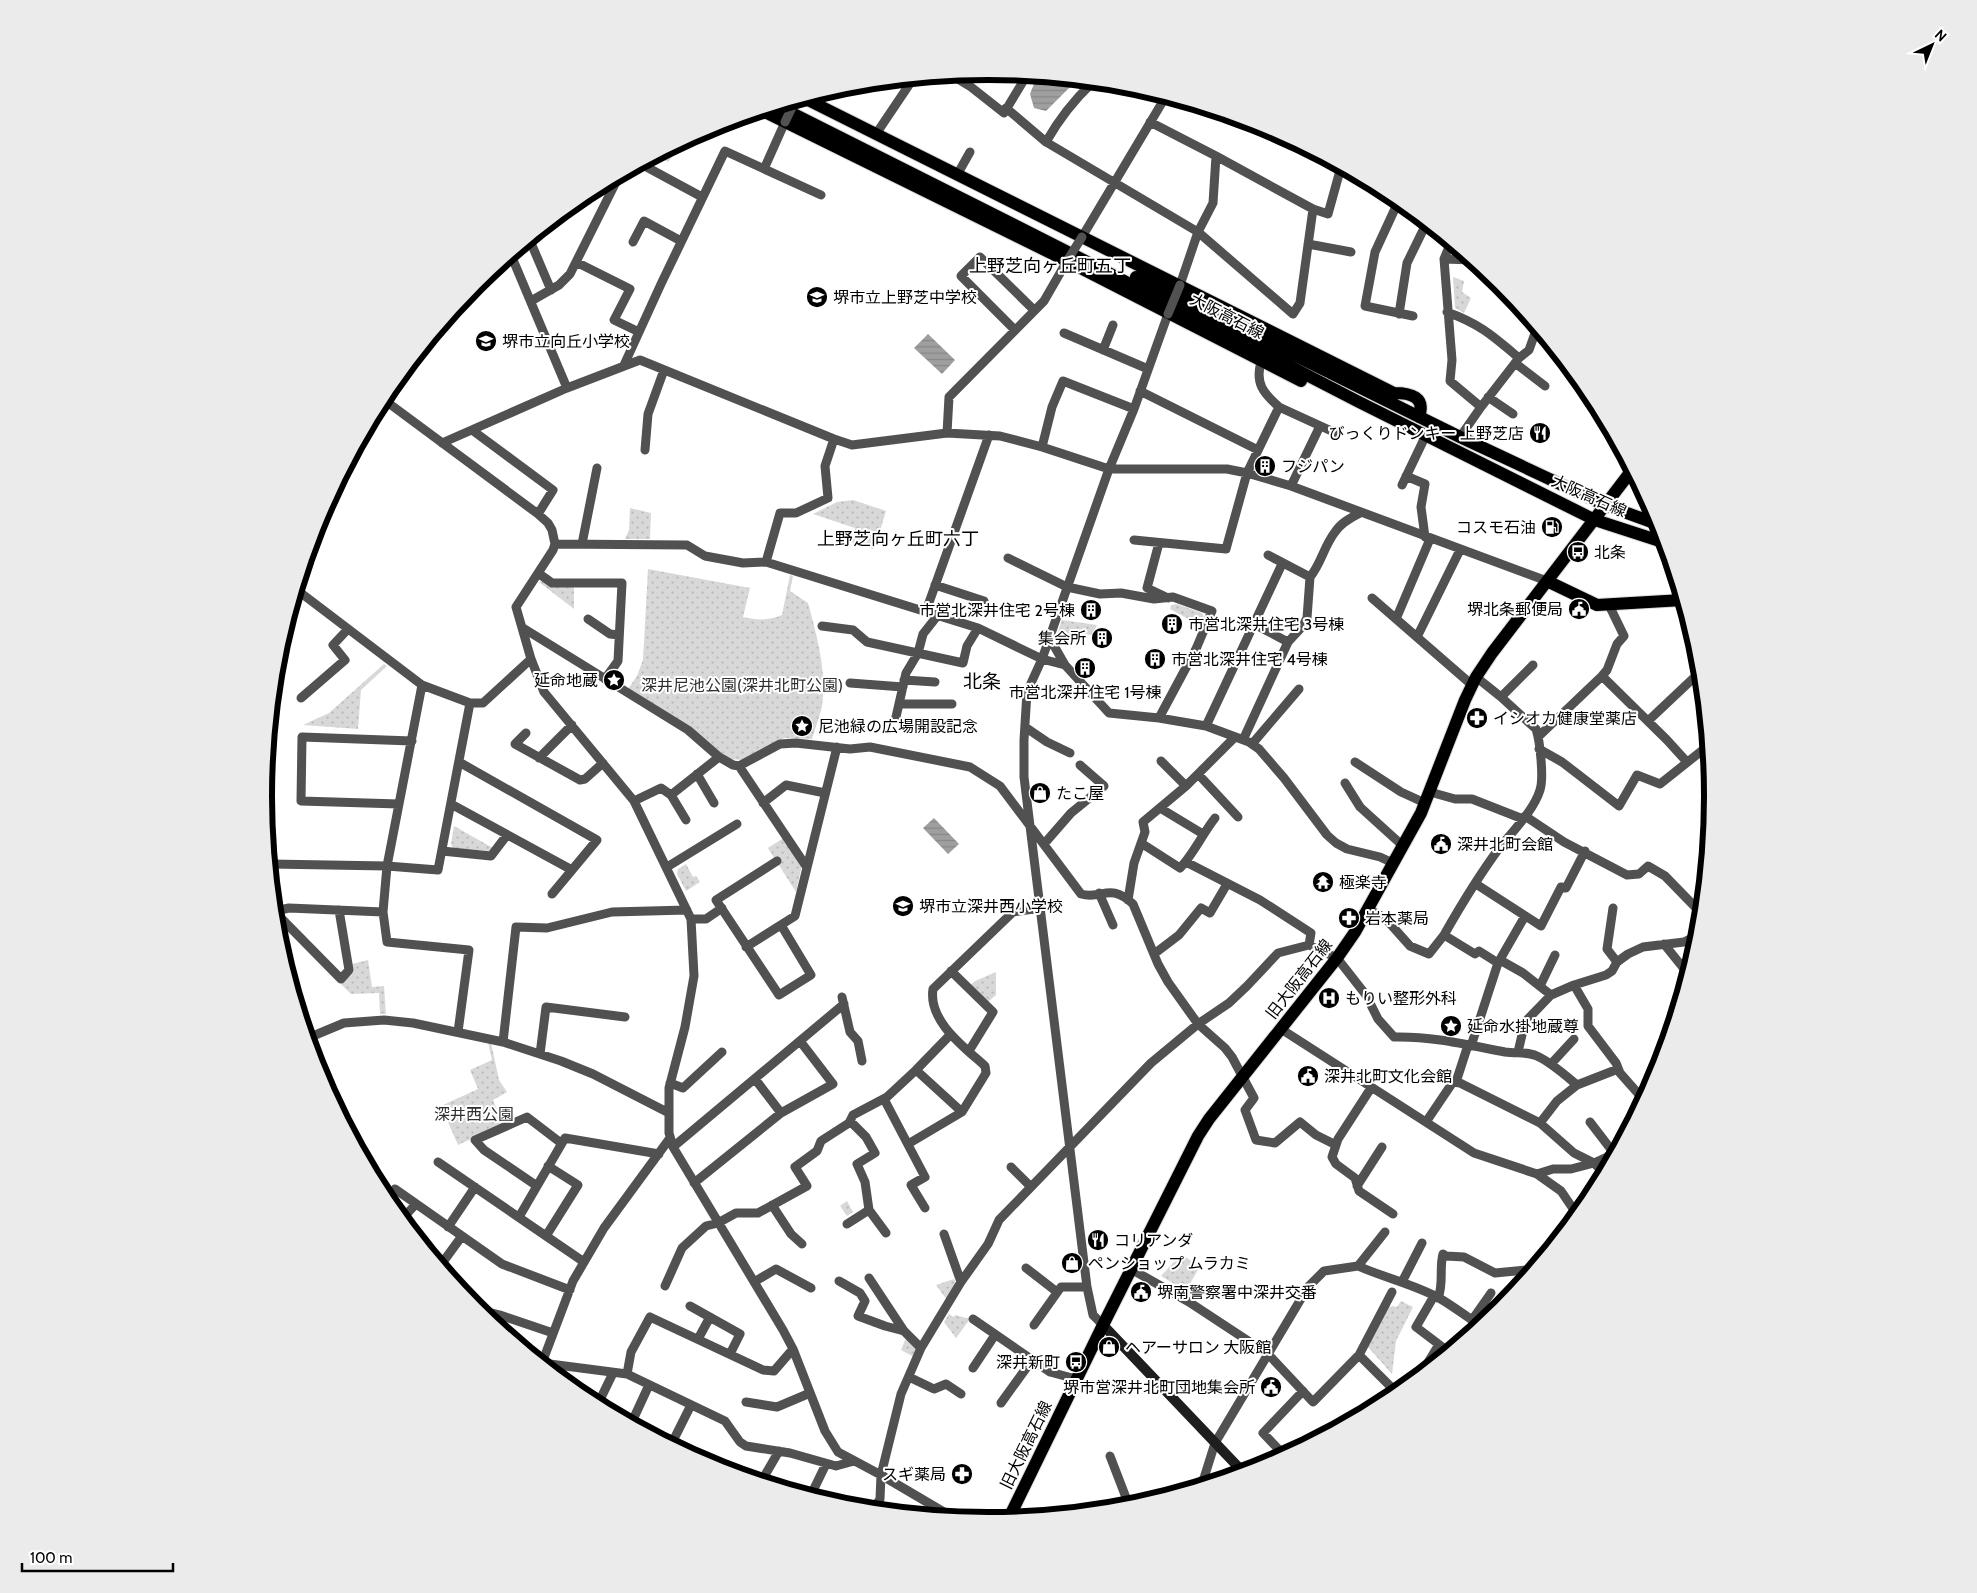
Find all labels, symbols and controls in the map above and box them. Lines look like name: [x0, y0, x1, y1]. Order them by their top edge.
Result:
north arrow: [1907, 20, 1957, 70]
text: N: [1931, 26, 1951, 45]
district label: 上野芝向ヶ丘町五丁: [969, 255, 1131, 277]
school or university icon: 堺市立上野芝中学校: [805, 285, 829, 309]
place label: 堺市立上野芝中学校: [833, 288, 977, 307]
street label: 大阪高石線: [1187, 289, 1267, 343]
school or university icon: 堺市立向丘小学校: [474, 329, 498, 353]
place label: 堺市立向丘小学校: [502, 332, 630, 351]
restaurant icon: びっくりドンキー 上野芝店: [1528, 421, 1552, 445]
place label: びっくりドンキー 上野芝店: [1328, 424, 1524, 443]
building icon: フジパン: [1253, 454, 1277, 478]
place label: フジパン: [1281, 457, 1345, 476]
street label: 大阪高石線: [1549, 471, 1629, 521]
fuel station icon: コスモ石油: [1540, 515, 1564, 539]
place label: コスモ石油: [1456, 518, 1536, 537]
district label: 上野芝向ヶ丘町六丁: [817, 528, 979, 550]
bus stop icon: 北条: [1566, 540, 1590, 564]
place label: 北条: [1594, 543, 1626, 562]
public building icon: 堺北条郵便局: [1567, 597, 1591, 621]
building icon: 市営北深井住宅 2号棟: [1079, 598, 1103, 622]
place label: 堺北条郵便局: [1467, 600, 1563, 619]
place label: 市営北深井住宅 2号棟: [919, 601, 1075, 620]
building icon: 市営北深井住宅 3号棟: [1160, 612, 1184, 636]
place label: 市営北深井住宅 3号棟: [1188, 615, 1344, 634]
building icon: 集会所: [1090, 626, 1114, 650]
place label: 集会所: [1038, 629, 1086, 648]
building icon: 市営北深井住宅 4号棟: [1143, 647, 1167, 671]
place label: 市営北深井住宅 4号棟: [1171, 650, 1328, 669]
building icon: 市営北深井住宅 1号棟: [1073, 656, 1097, 680]
place icon: 延命地蔵: [602, 668, 626, 692]
district label: 北条: [963, 670, 1001, 693]
place label: 延命地蔵: [534, 671, 598, 690]
park label: 深井尼池公園(深井北町公園): [641, 676, 843, 695]
place label: 市営北深井住宅 1号棟: [1009, 683, 1161, 702]
pharmacy icon: イシオカ健康堂薬店: [1465, 706, 1489, 730]
place label: イシオカ健康堂薬店: [1493, 709, 1637, 728]
place icon: 尼池緑の広場開設記念: [790, 714, 814, 738]
place label: 尼池緑の広場開設記念: [818, 717, 978, 736]
shop icon: たこ屋: [1028, 781, 1052, 805]
place label: たこ屋: [1056, 784, 1104, 803]
public building icon: 深井北町会館: [1429, 832, 1453, 856]
place label: 深井北町会館: [1457, 835, 1553, 854]
temple icon: 極楽寺: [1311, 870, 1335, 894]
place label: 極楽寺: [1339, 873, 1387, 892]
school or university icon: 堺市立深井西小学校: [891, 894, 915, 918]
place label: 堺市立深井西小学校: [919, 897, 1063, 916]
pharmacy icon: 岩本薬局: [1337, 906, 1361, 930]
place label: 岩本薬局: [1365, 909, 1429, 928]
street label: 旧大阪高石線: [1262, 935, 1336, 1023]
hospital icon: もりい整形外科: [1317, 986, 1341, 1010]
place label: もりい整形外科: [1345, 989, 1457, 1008]
place icon: 延命水掛地蔵尊: [1439, 1014, 1463, 1038]
place label: 延命水掛地蔵尊: [1467, 1017, 1579, 1036]
public building icon: 深井北町文化会館: [1296, 1064, 1320, 1088]
place label: 深井北町文化会館: [1324, 1067, 1452, 1086]
park label: 深井西公園: [434, 1105, 514, 1124]
restaurant icon: コリアンダ: [1086, 1228, 1110, 1252]
place label: コリアンダ: [1114, 1231, 1193, 1250]
shop icon: ペンショップ ムラカミ: [1060, 1251, 1084, 1275]
place label: ペンショップ ムラカミ: [1088, 1254, 1251, 1273]
public building icon: 堺南警察署中深井交番: [1129, 1280, 1153, 1304]
place label: 堺南警察署中深井交番: [1157, 1283, 1317, 1302]
shop icon: ヘアーサロン 大阪館: [1097, 1335, 1121, 1359]
place label: ヘアーサロン 大阪館: [1125, 1338, 1271, 1357]
bus stop icon: 深井新町: [1064, 1350, 1088, 1374]
place label: 深井新町: [996, 1353, 1060, 1372]
public building icon: 堺市営深井北町団地集会所: [1259, 1375, 1283, 1399]
place label: 堺市営深井北町団地集会所: [1063, 1378, 1255, 1397]
street label: 旧大阪高石線: [996, 1398, 1056, 1492]
pharmacy icon: スギ薬局: [950, 1462, 974, 1486]
place label: スギ薬局: [882, 1465, 946, 1484]
scale bar: [22, 1540, 174, 1572]
text: 100 m: [30, 1549, 72, 1567]

